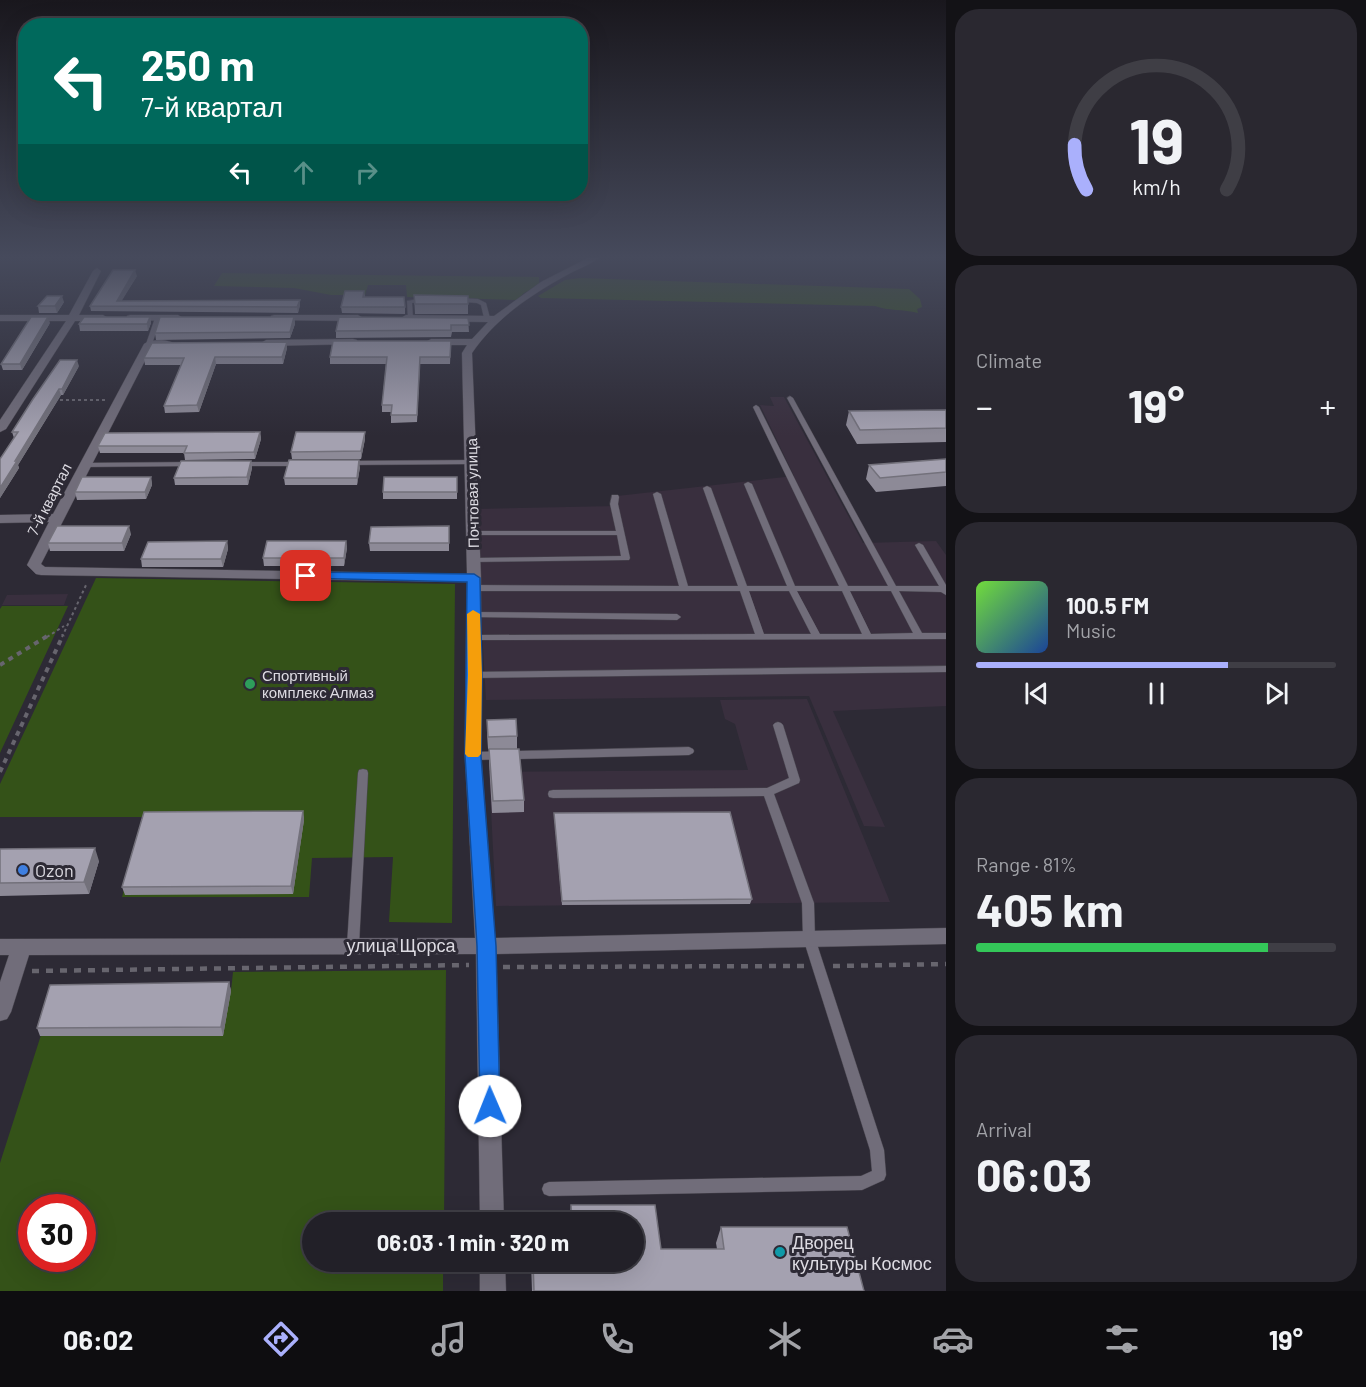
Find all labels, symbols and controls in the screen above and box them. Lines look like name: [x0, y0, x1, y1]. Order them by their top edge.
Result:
text: 250 m: [141, 39, 255, 89]
icon: left: [42, 42, 120, 120]
text: 7-й квартал: [141, 90, 283, 122]
text: 19: [1128, 102, 1184, 176]
icon: left: [224, 156, 257, 189]
icon: ahead: [287, 156, 320, 189]
icon: right: [350, 156, 383, 189]
text: km/h: [1132, 174, 1180, 199]
text: Climate: [976, 348, 1042, 372]
text: 19°: [1128, 378, 1184, 432]
text: −: [976, 386, 993, 426]
text: +: [1320, 386, 1336, 426]
street label: Почтовая улица: [462, 437, 482, 548]
street label: 7-й квартал: [23, 460, 75, 538]
pin: [280, 550, 331, 601]
icon: arrive: [289, 559, 322, 592]
text: 100.5 FM: [1066, 592, 1149, 618]
text: Music: [1066, 618, 1116, 642]
place label: Спортивный комплекс Алмаз: [262, 666, 374, 701]
marker: Спортивный комплекс Алмаз: [243, 677, 257, 691]
icon: previous: [1020, 677, 1053, 710]
icon: pause: [1140, 677, 1173, 710]
icon: next: [1260, 677, 1293, 710]
text: Range · 81%: [976, 852, 1077, 876]
place label: Ozon: [35, 859, 74, 881]
marker: Ozon: [16, 863, 30, 877]
text: 405 km: [976, 882, 1124, 936]
street label: улица Щорса: [347, 934, 456, 956]
position arrow: [458, 1074, 522, 1138]
text: Arrival: [976, 1117, 1032, 1141]
text: 06:03: [976, 1147, 1092, 1201]
speed limit sign: 30: [18, 1194, 96, 1272]
text: 06:03 · 1 min · 320 m: [377, 1229, 569, 1255]
place label: Дворец культуры Космос: [792, 1231, 932, 1274]
marker: Дворец культуры Космос: [773, 1245, 787, 1259]
icon: directions: [260, 1318, 302, 1360]
icon: music: [428, 1318, 470, 1360]
icon: phone: [596, 1318, 638, 1360]
icon: climate: [764, 1318, 806, 1360]
icon: car: [932, 1318, 974, 1360]
icon: filters: [1101, 1318, 1143, 1360]
text: 06:02: [63, 1323, 133, 1355]
text: 19°: [1269, 1323, 1303, 1355]

